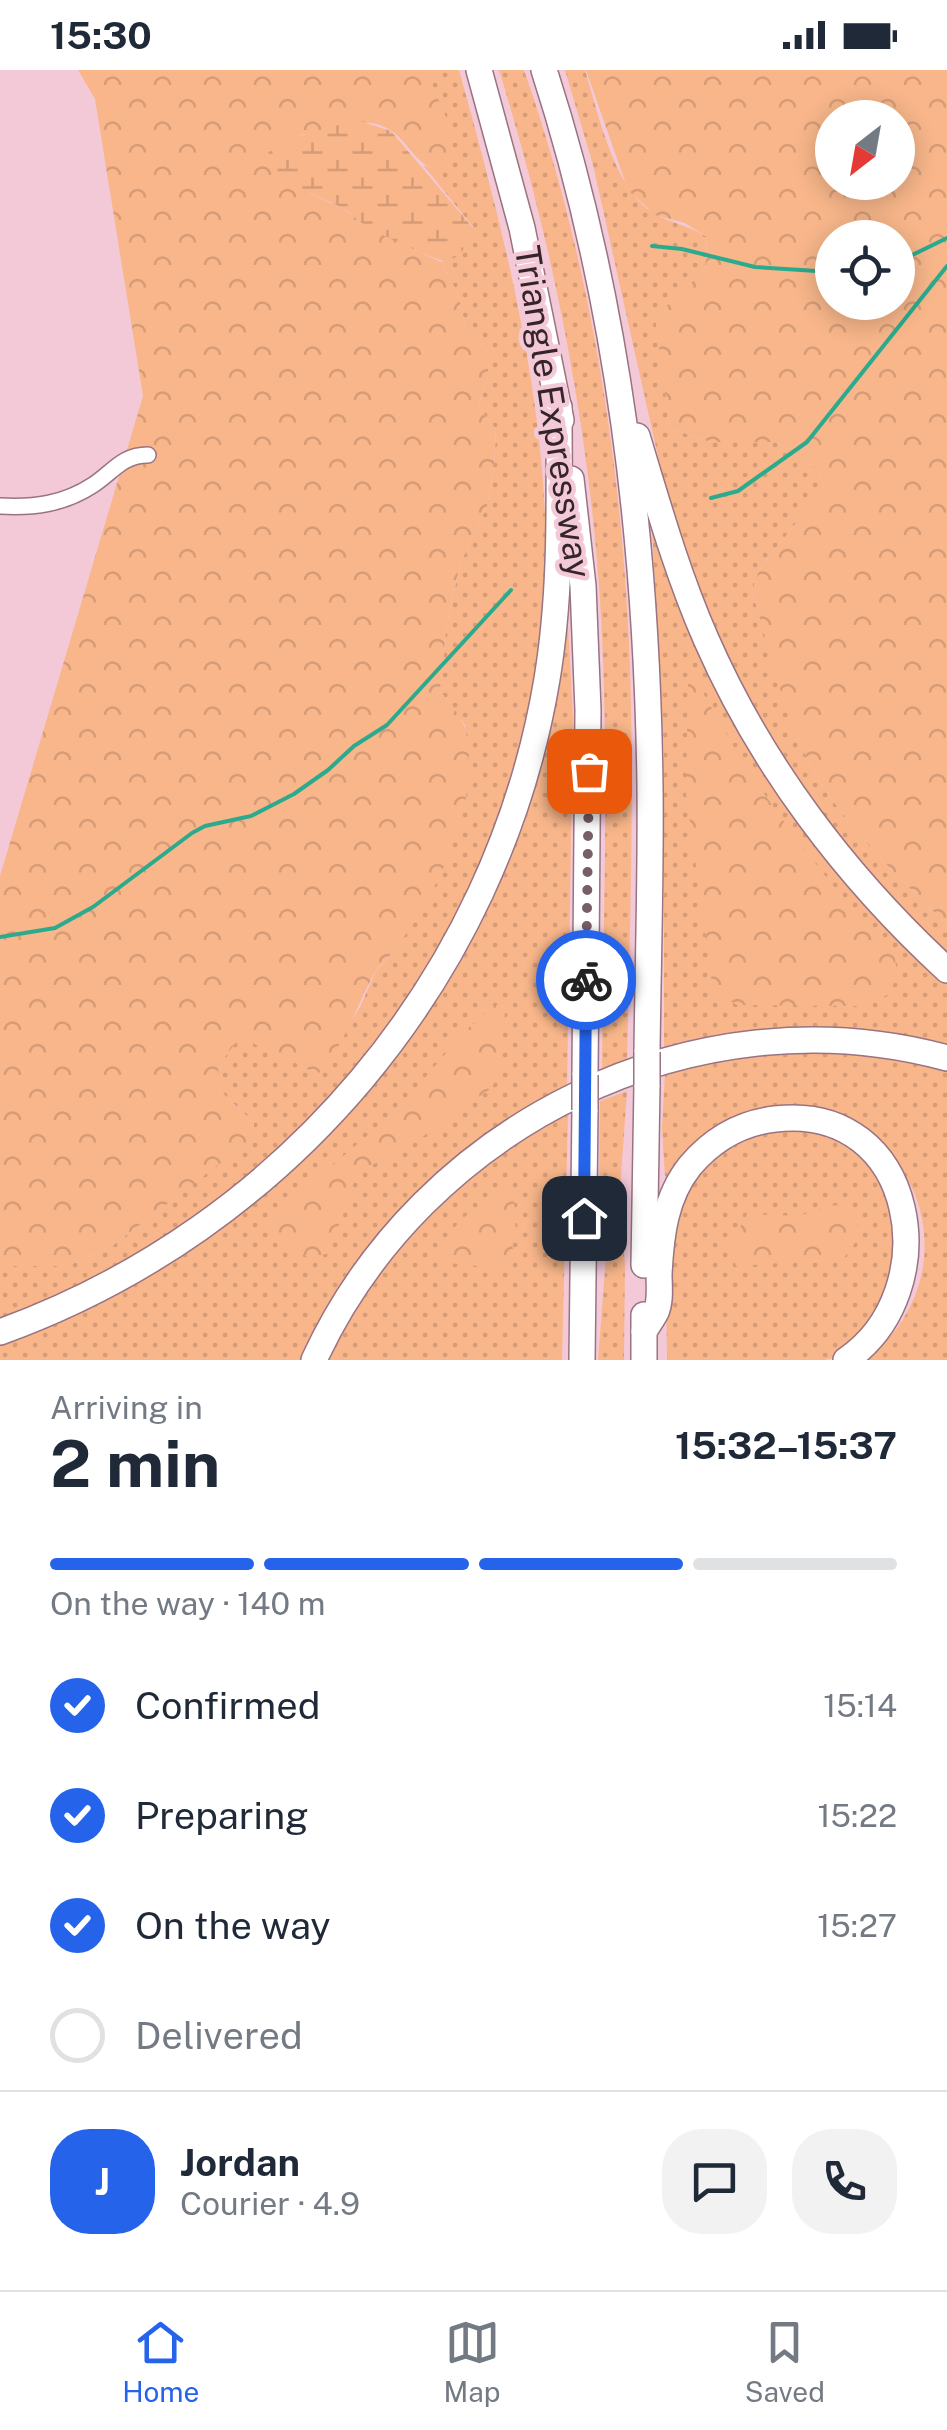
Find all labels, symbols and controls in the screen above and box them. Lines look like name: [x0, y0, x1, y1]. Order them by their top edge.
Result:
text: 15:30: [50, 13, 152, 58]
north arrow: [815, 100, 915, 200]
map controls: [815, 100, 915, 320]
button: locate: [815, 220, 915, 320]
street label: Triangle Expressway: [507, 243, 600, 581]
pin: [547, 729, 632, 814]
icon: bag: [562, 744, 617, 799]
courier: [536, 930, 636, 1030]
icon: bike: [559, 953, 614, 1008]
pin: [542, 1176, 627, 1261]
icon: home: [557, 1191, 612, 1246]
text: Arriving in: [50, 1389, 203, 1426]
text: 15:32–15:37: [675, 1423, 897, 1468]
text: 2 min: [50, 1425, 220, 1502]
text: On the way · 140 m: [50, 1585, 326, 1622]
icon: check: [50, 1678, 105, 1733]
text: Confirmed: [135, 1683, 320, 1728]
text: 15:14: [823, 1687, 897, 1724]
icon: check: [50, 1788, 105, 1843]
text: Preparing: [135, 1793, 309, 1838]
text: 15:22: [817, 1797, 897, 1834]
icon: check: [50, 1898, 105, 1953]
text: On the way: [135, 1903, 331, 1948]
text: 15:27: [817, 1907, 897, 1944]
text: Delivered: [135, 2013, 303, 2058]
button: chat: [662, 2129, 767, 2234]
button: phone: [792, 2129, 897, 2234]
text: Jordan: [180, 2140, 300, 2185]
text: J: [95, 2159, 110, 2204]
text: Courier · 4.9: [180, 2185, 360, 2222]
tab: Home: [122, 2315, 199, 2408]
tab: Map: [444, 2315, 500, 2408]
tab: Saved: [745, 2315, 825, 2408]

